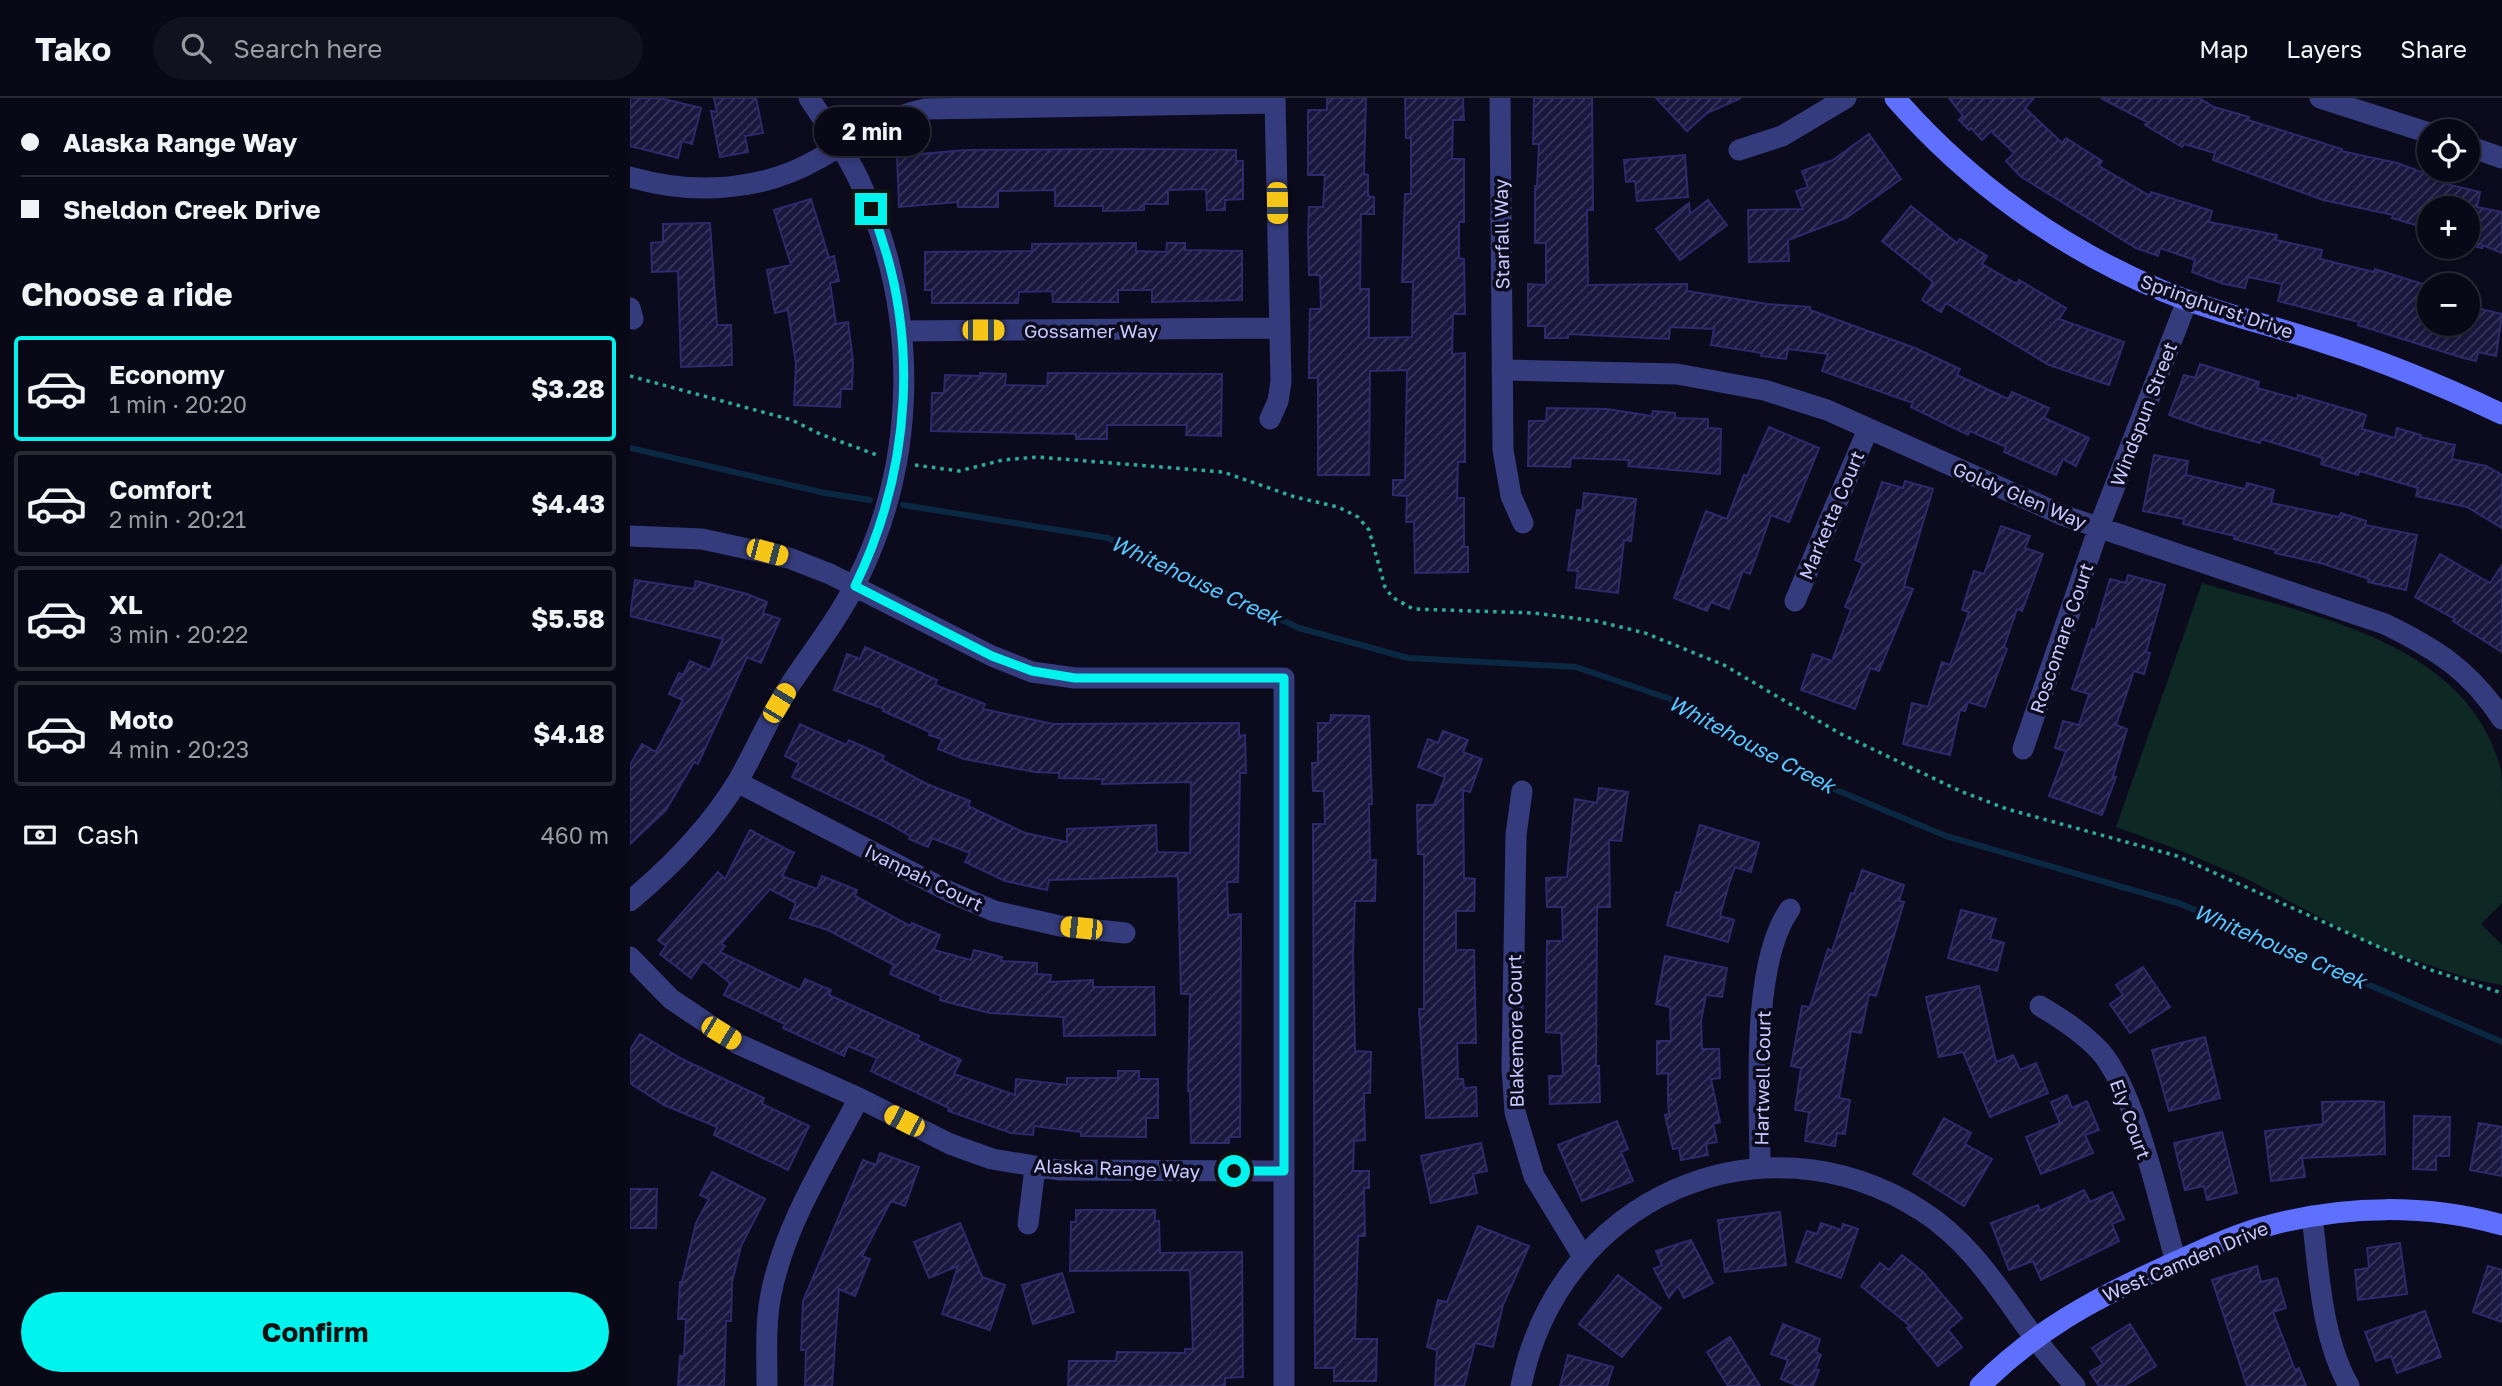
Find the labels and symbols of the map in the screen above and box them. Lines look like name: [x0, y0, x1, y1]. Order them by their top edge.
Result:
callout: 2 min: [813, 108, 929, 156]
street label: Starfall Way: [1489, 178, 1513, 289]
car: [1267, 182, 1288, 224]
route end: [855, 193, 887, 225]
street label: Springhurst Drive: [2138, 269, 2296, 343]
street label: Gossamer Way: [1024, 319, 1158, 342]
car: [963, 320, 1005, 341]
street label: Windspun Street: [2105, 339, 2181, 489]
street label: Marketta Court: [1794, 447, 1868, 583]
street label: Goldy Glen Way: [1950, 456, 2091, 534]
water label: Whitehouse Creek: [1107, 529, 1287, 632]
car: [744, 536, 791, 568]
street label: Roscomare Court: [2024, 560, 2098, 716]
car: [760, 680, 799, 726]
water label: Whitehouse Creek: [1664, 689, 1841, 800]
street label: Ivanpah Court: [861, 838, 987, 916]
water label: Whitehouse Creek: [2190, 898, 2372, 995]
car: [1060, 915, 1103, 941]
street label: Blakemore Court: [1502, 954, 1528, 1108]
street label: Hartwell Court: [1749, 1010, 1775, 1146]
car: [698, 1013, 745, 1053]
street label: Ely Court: [2106, 1076, 2156, 1162]
car: [881, 1102, 928, 1140]
street label: Alaska Range Way: [1033, 1154, 1201, 1182]
route start: [1218, 1155, 1250, 1187]
street label: West Camden Drive: [2099, 1216, 2271, 1306]

